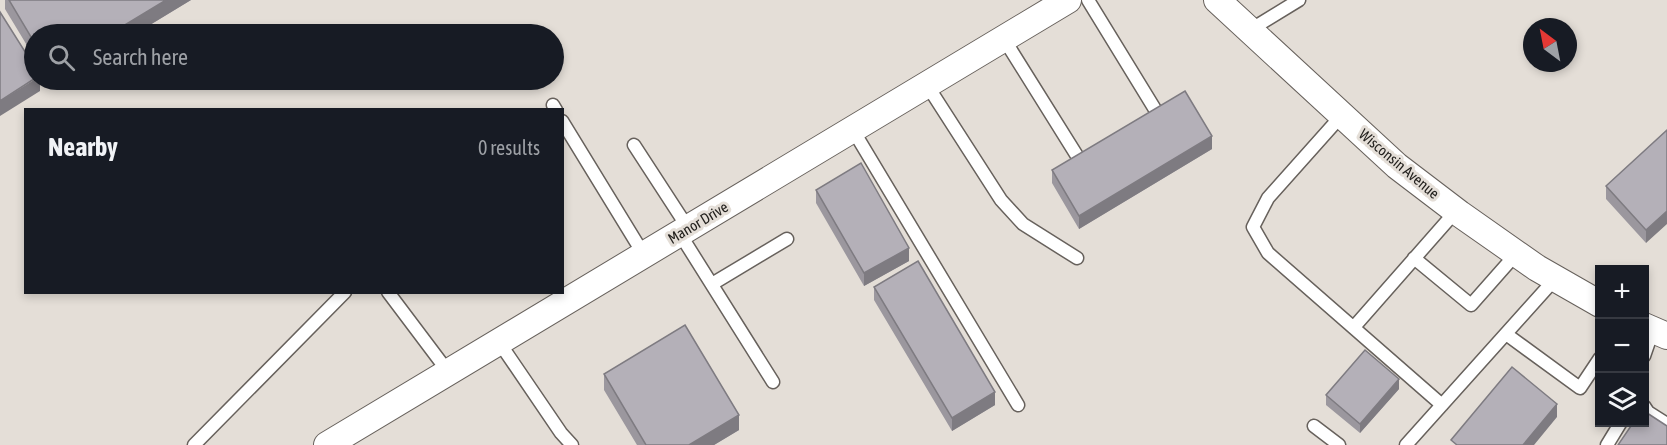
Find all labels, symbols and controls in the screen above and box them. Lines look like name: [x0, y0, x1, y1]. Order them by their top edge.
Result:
north arrow: [1523, 18, 1577, 72]
search box: [24, 24, 564, 90]
icon: search: [45, 41, 78, 74]
text: Search here: [93, 44, 188, 70]
street label: Wisconsin Avenue: [1356, 125, 1443, 202]
text: Nearby: [48, 132, 118, 162]
text: 0 results: [478, 136, 540, 159]
street label: Manor Drive: [665, 198, 731, 247]
map controls: [1595, 265, 1649, 427]
button: +: [1595, 265, 1649, 319]
button: −: [1595, 319, 1649, 373]
button: layers: [1595, 373, 1649, 427]

